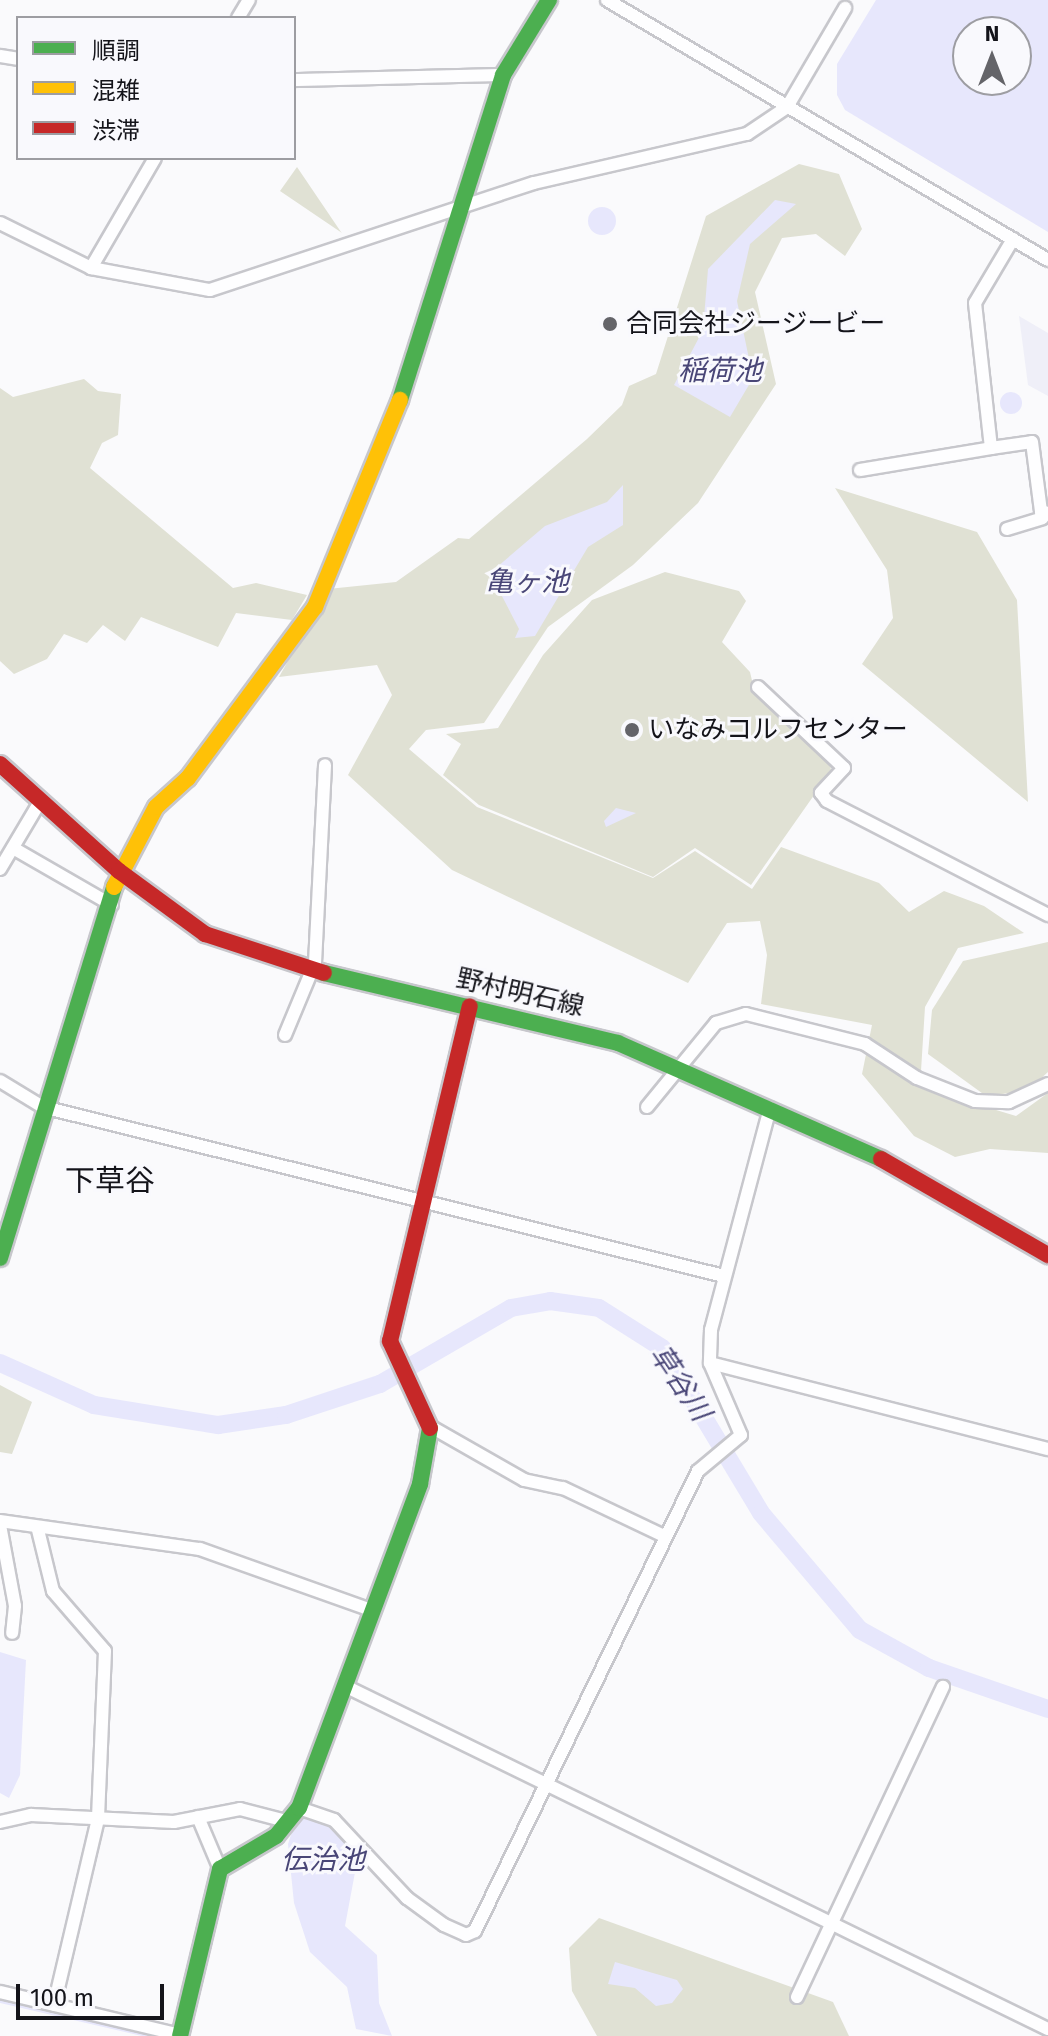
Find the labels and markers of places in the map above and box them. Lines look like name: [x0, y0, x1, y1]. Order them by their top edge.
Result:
place label: 合同会社ジージービー: [626, 308, 886, 340]
marker: 合同会社ジージービー: [601, 315, 619, 333]
place label: いなみコルフセンター: [648, 714, 908, 746]
marker: いなみコルフセンター: [623, 721, 641, 739]

